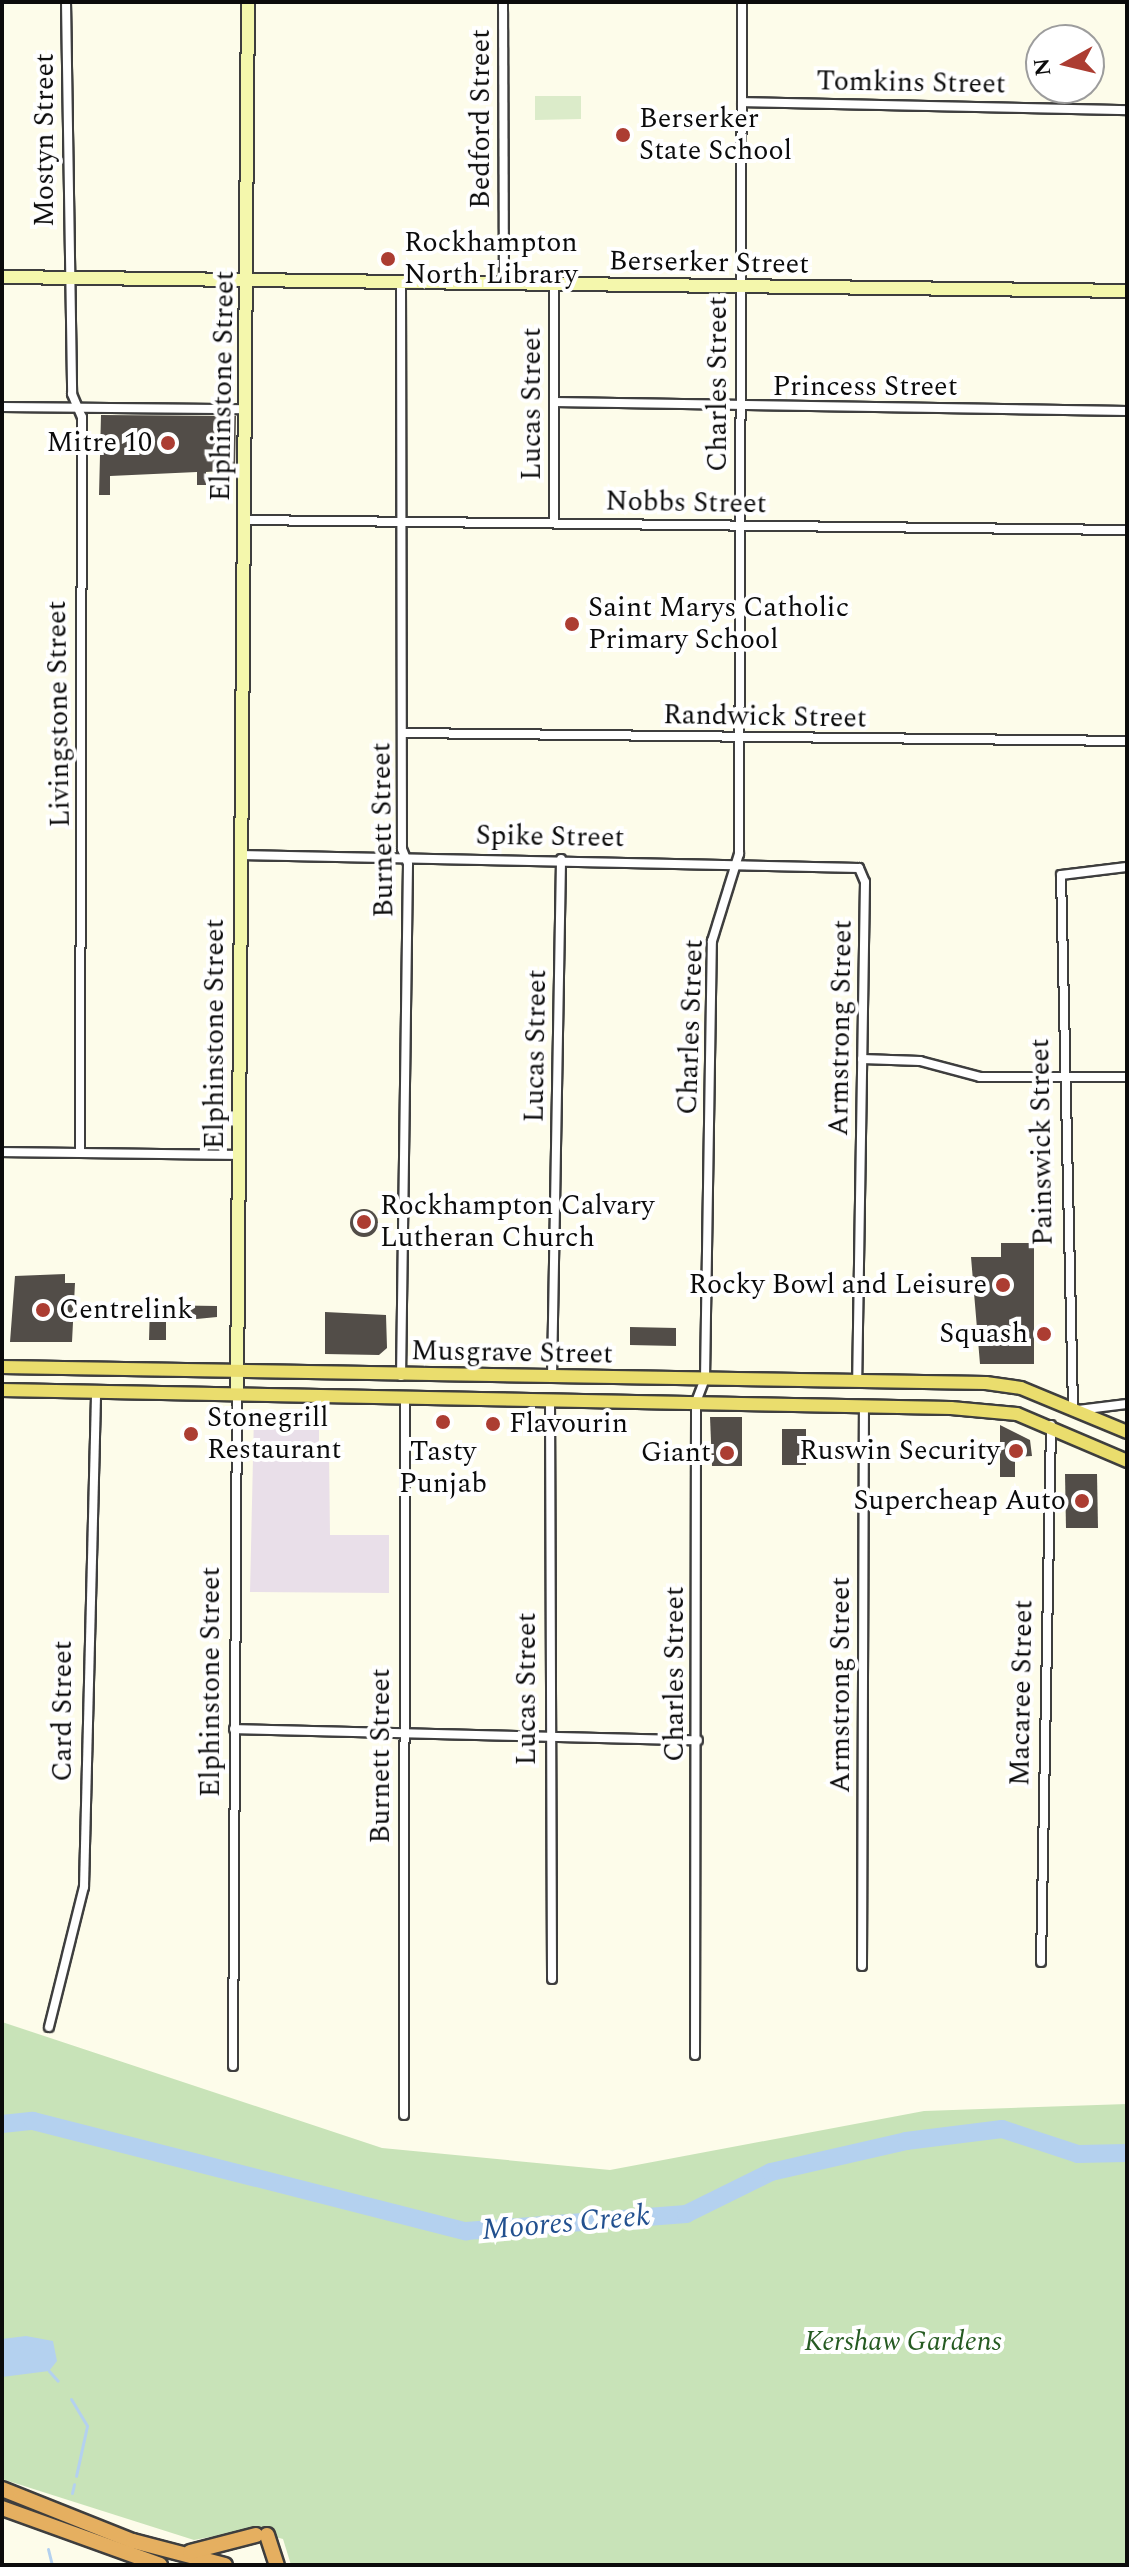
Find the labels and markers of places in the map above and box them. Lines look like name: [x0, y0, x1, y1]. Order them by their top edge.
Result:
place label: Berserker State School: [639, 102, 792, 168]
marker: Berserker State School: [614, 126, 632, 144]
place label: Rockhampton North Library: [404, 226, 578, 292]
marker: Rockhampton North Library: [379, 250, 397, 268]
place label: Mitre 10: [47, 426, 152, 460]
marker: Mitre 10: [159, 434, 177, 452]
place label: Saint Marys Catholic Primary School: [588, 591, 849, 657]
marker: Saint Marys Catholic Primary School: [563, 615, 581, 633]
place label: Rockhampton Calvary Lutheran Church: [380, 1189, 654, 1255]
marker: Rockhampton Calvary Lutheran Church: [355, 1213, 373, 1231]
place label: Rocky Bowl and Leisure: [688, 1268, 987, 1302]
marker: Rocky Bowl and Leisure: [994, 1276, 1012, 1294]
place label: Centrelink: [59, 1293, 193, 1327]
marker: Centrelink: [34, 1301, 52, 1319]
place label: Squash: [939, 1317, 1028, 1351]
marker: Squash: [1035, 1325, 1053, 1343]
place label: Stonegrill Restaurant: [207, 1401, 341, 1467]
place label: Flavourin: [509, 1407, 628, 1441]
marker: Tasty Punjab: [434, 1413, 452, 1431]
marker: Flavourin: [484, 1415, 502, 1433]
marker: Stonegrill Restaurant: [182, 1425, 200, 1443]
place label: Ruswin Security: [799, 1434, 1000, 1468]
place label: Tasty Punjab: [399, 1435, 487, 1501]
place label: Giant: [641, 1436, 711, 1470]
marker: Ruswin Security: [1007, 1442, 1025, 1460]
marker: Giant: [718, 1444, 736, 1462]
place label: Supercheap Auto: [854, 1484, 1066, 1518]
marker: Supercheap Auto: [1073, 1492, 1091, 1510]

